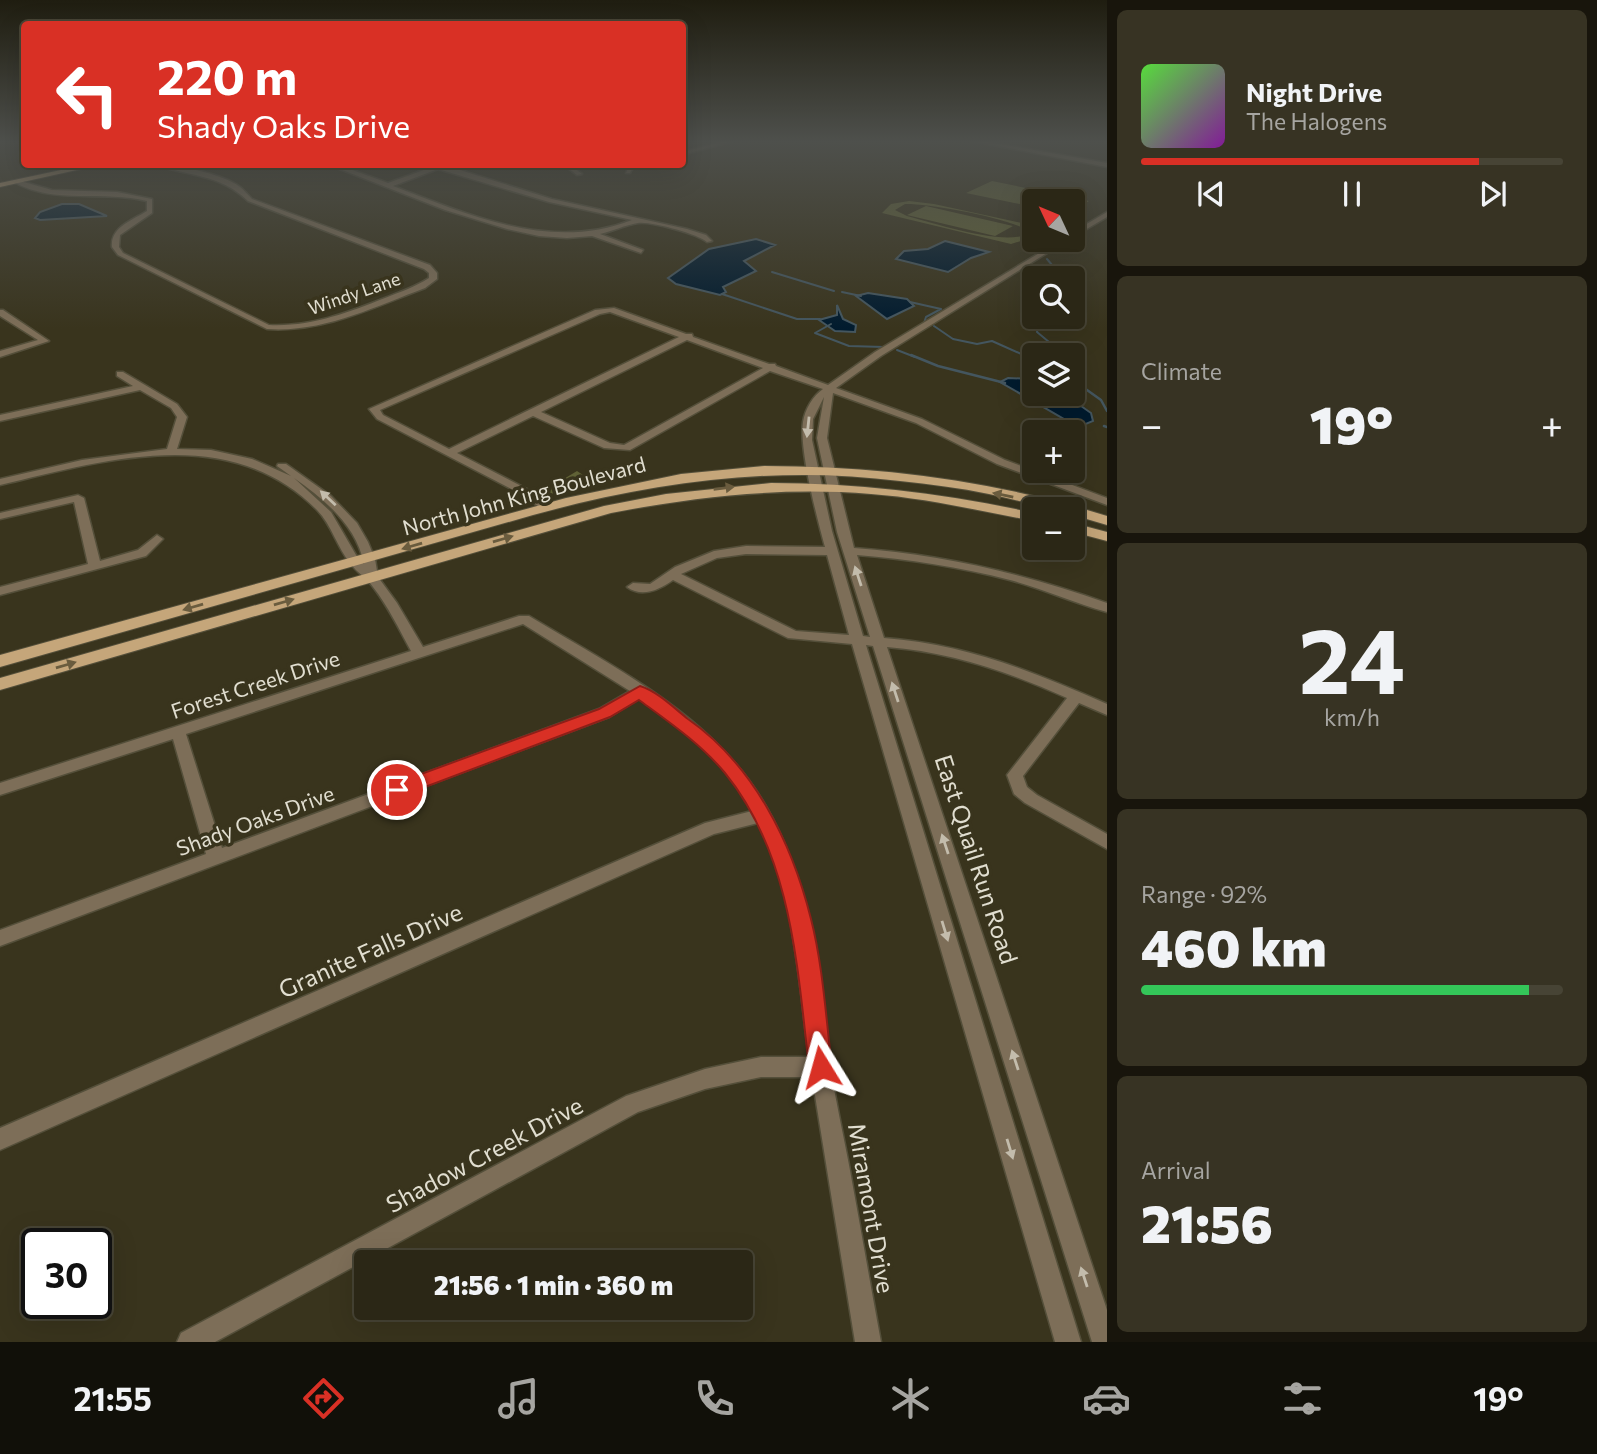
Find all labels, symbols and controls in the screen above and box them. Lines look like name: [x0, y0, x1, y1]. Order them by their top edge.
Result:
text: 220 m: [157, 45, 297, 105]
icon: left: [42, 49, 133, 140]
text: Night Drive: [1246, 76, 1382, 107]
text: Shady Oaks Drive: [157, 105, 410, 145]
text: The Halogens: [1246, 107, 1387, 135]
icon: previous: [1192, 175, 1230, 213]
icon: pause: [1333, 175, 1371, 213]
icon: next: [1474, 175, 1512, 213]
north arrow: [1022, 189, 1085, 252]
map controls: [1022, 189, 1085, 560]
button: search: [1022, 266, 1085, 329]
street label: Windy Lane: [305, 267, 403, 319]
button: layers: [1022, 343, 1085, 406]
text: Climate: [1141, 357, 1222, 385]
text: 19°: [1310, 391, 1393, 455]
text: −: [1141, 400, 1163, 447]
text: +: [1541, 400, 1563, 447]
one-way arrow: [802, 417, 813, 439]
button: +: [1022, 420, 1085, 483]
street label: North John King Boulevard: [400, 450, 648, 540]
one-way arrow: [713, 483, 735, 494]
one-way arrow: [992, 489, 1014, 500]
one-way arrow: [320, 490, 337, 506]
button: −: [1022, 497, 1085, 560]
one-way arrow: [492, 533, 514, 544]
one-way arrow: [401, 541, 422, 551]
one-way arrow: [852, 565, 863, 586]
one-way arrow: [274, 596, 295, 606]
text: 24: [1299, 601, 1405, 713]
one-way arrow: [182, 602, 204, 613]
street label: Forest Creek Drive: [167, 645, 343, 723]
one-way arrow: [55, 659, 76, 669]
one-way arrow: [890, 681, 900, 702]
text: km/h: [1324, 703, 1380, 731]
street label: East Quail Run Road: [929, 751, 1025, 967]
pin: [367, 760, 427, 820]
icon: arrive: [378, 771, 416, 809]
street label: Shady Oaks Drive: [173, 780, 337, 860]
one-way arrow: [939, 833, 950, 854]
text: Range · 92%: [1141, 880, 1267, 908]
street label: Granite Falls Drive: [274, 897, 466, 1003]
text: 460 km: [1141, 914, 1327, 978]
one-way arrow: [941, 921, 951, 942]
position arrow: [784, 1030, 858, 1104]
one-way arrow: [1009, 1050, 1019, 1071]
street label: Shadow Creek Drive: [381, 1090, 587, 1218]
street label: Miramont Drive: [843, 1121, 901, 1295]
one-way arrow: [1006, 1139, 1016, 1160]
text: Arrival: [1141, 1156, 1211, 1184]
text: 21:56: [1141, 1190, 1273, 1254]
speed limit sign: 30: [21, 1228, 112, 1319]
one-way arrow: [1078, 1266, 1089, 1287]
text: 21:56 · 1 min · 360 m: [434, 1269, 673, 1300]
icon: directions: [299, 1374, 348, 1423]
icon: music: [494, 1374, 543, 1423]
icon: phone: [690, 1374, 739, 1423]
icon: climate: [886, 1374, 935, 1423]
icon: car: [1082, 1374, 1131, 1423]
icon: filters: [1278, 1374, 1327, 1423]
text: 21:55: [73, 1378, 152, 1418]
text: 19°: [1473, 1378, 1524, 1418]

